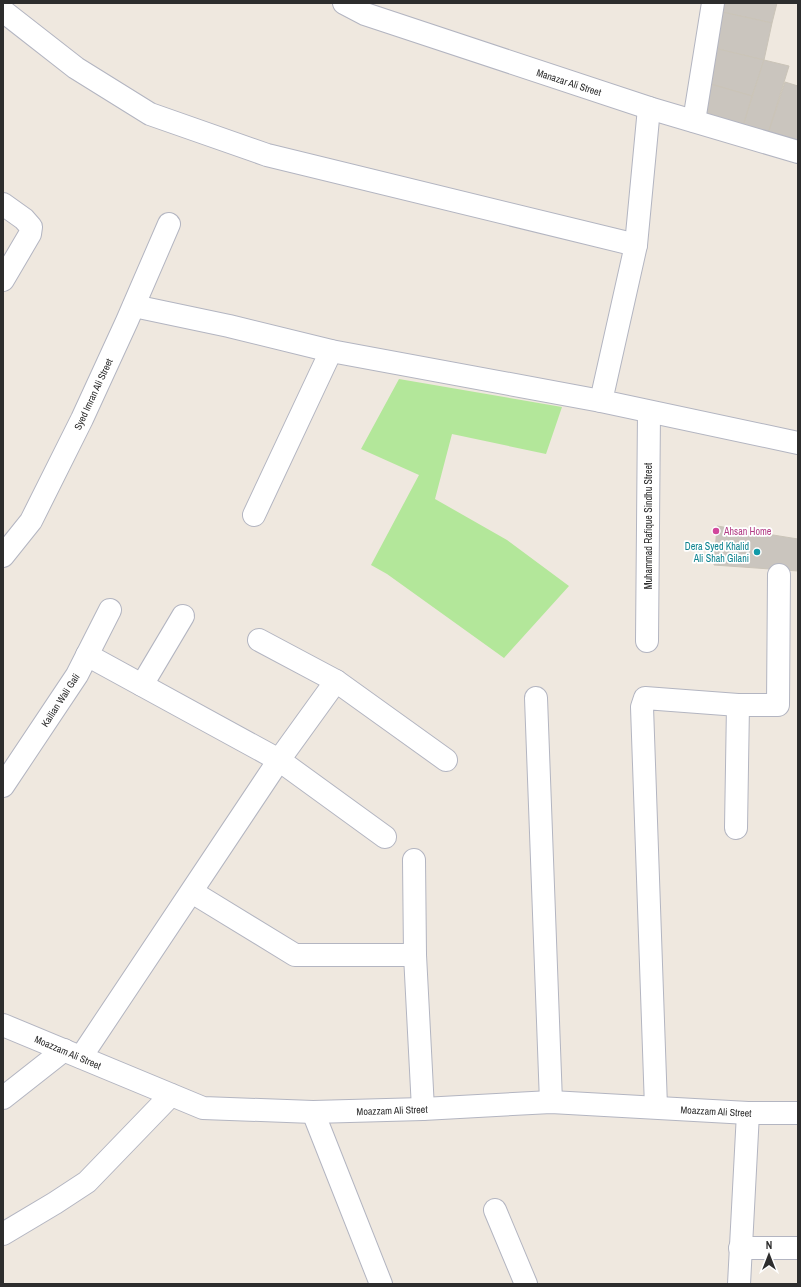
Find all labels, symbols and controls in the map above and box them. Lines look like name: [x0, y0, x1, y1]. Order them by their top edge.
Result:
street label: Manazar Ali Street: [535, 66, 604, 99]
street label: Syed Imran Ali Street: [71, 356, 116, 432]
street label: Muhammad Rafique Sindhu Street: [642, 462, 655, 589]
place label: Ahsan Home: [723, 525, 772, 538]
marker: Ahsan Home: [711, 526, 721, 536]
place label: Dera Syed Khalid Ali Shah Gilani: [685, 540, 749, 565]
marker: Dera Syed Khalid Ali Shah Gilani: [752, 547, 762, 557]
street label: Kailian Wali Gali: [38, 671, 83, 729]
street label: Moazzam Ali Street: [33, 1033, 104, 1073]
street label: Moazzam Ali Street: [356, 1103, 428, 1118]
street label: Moazzam Ali Street: [680, 1103, 753, 1120]
north arrow: [749, 1235, 789, 1275]
text: N: [766, 1238, 772, 1252]

